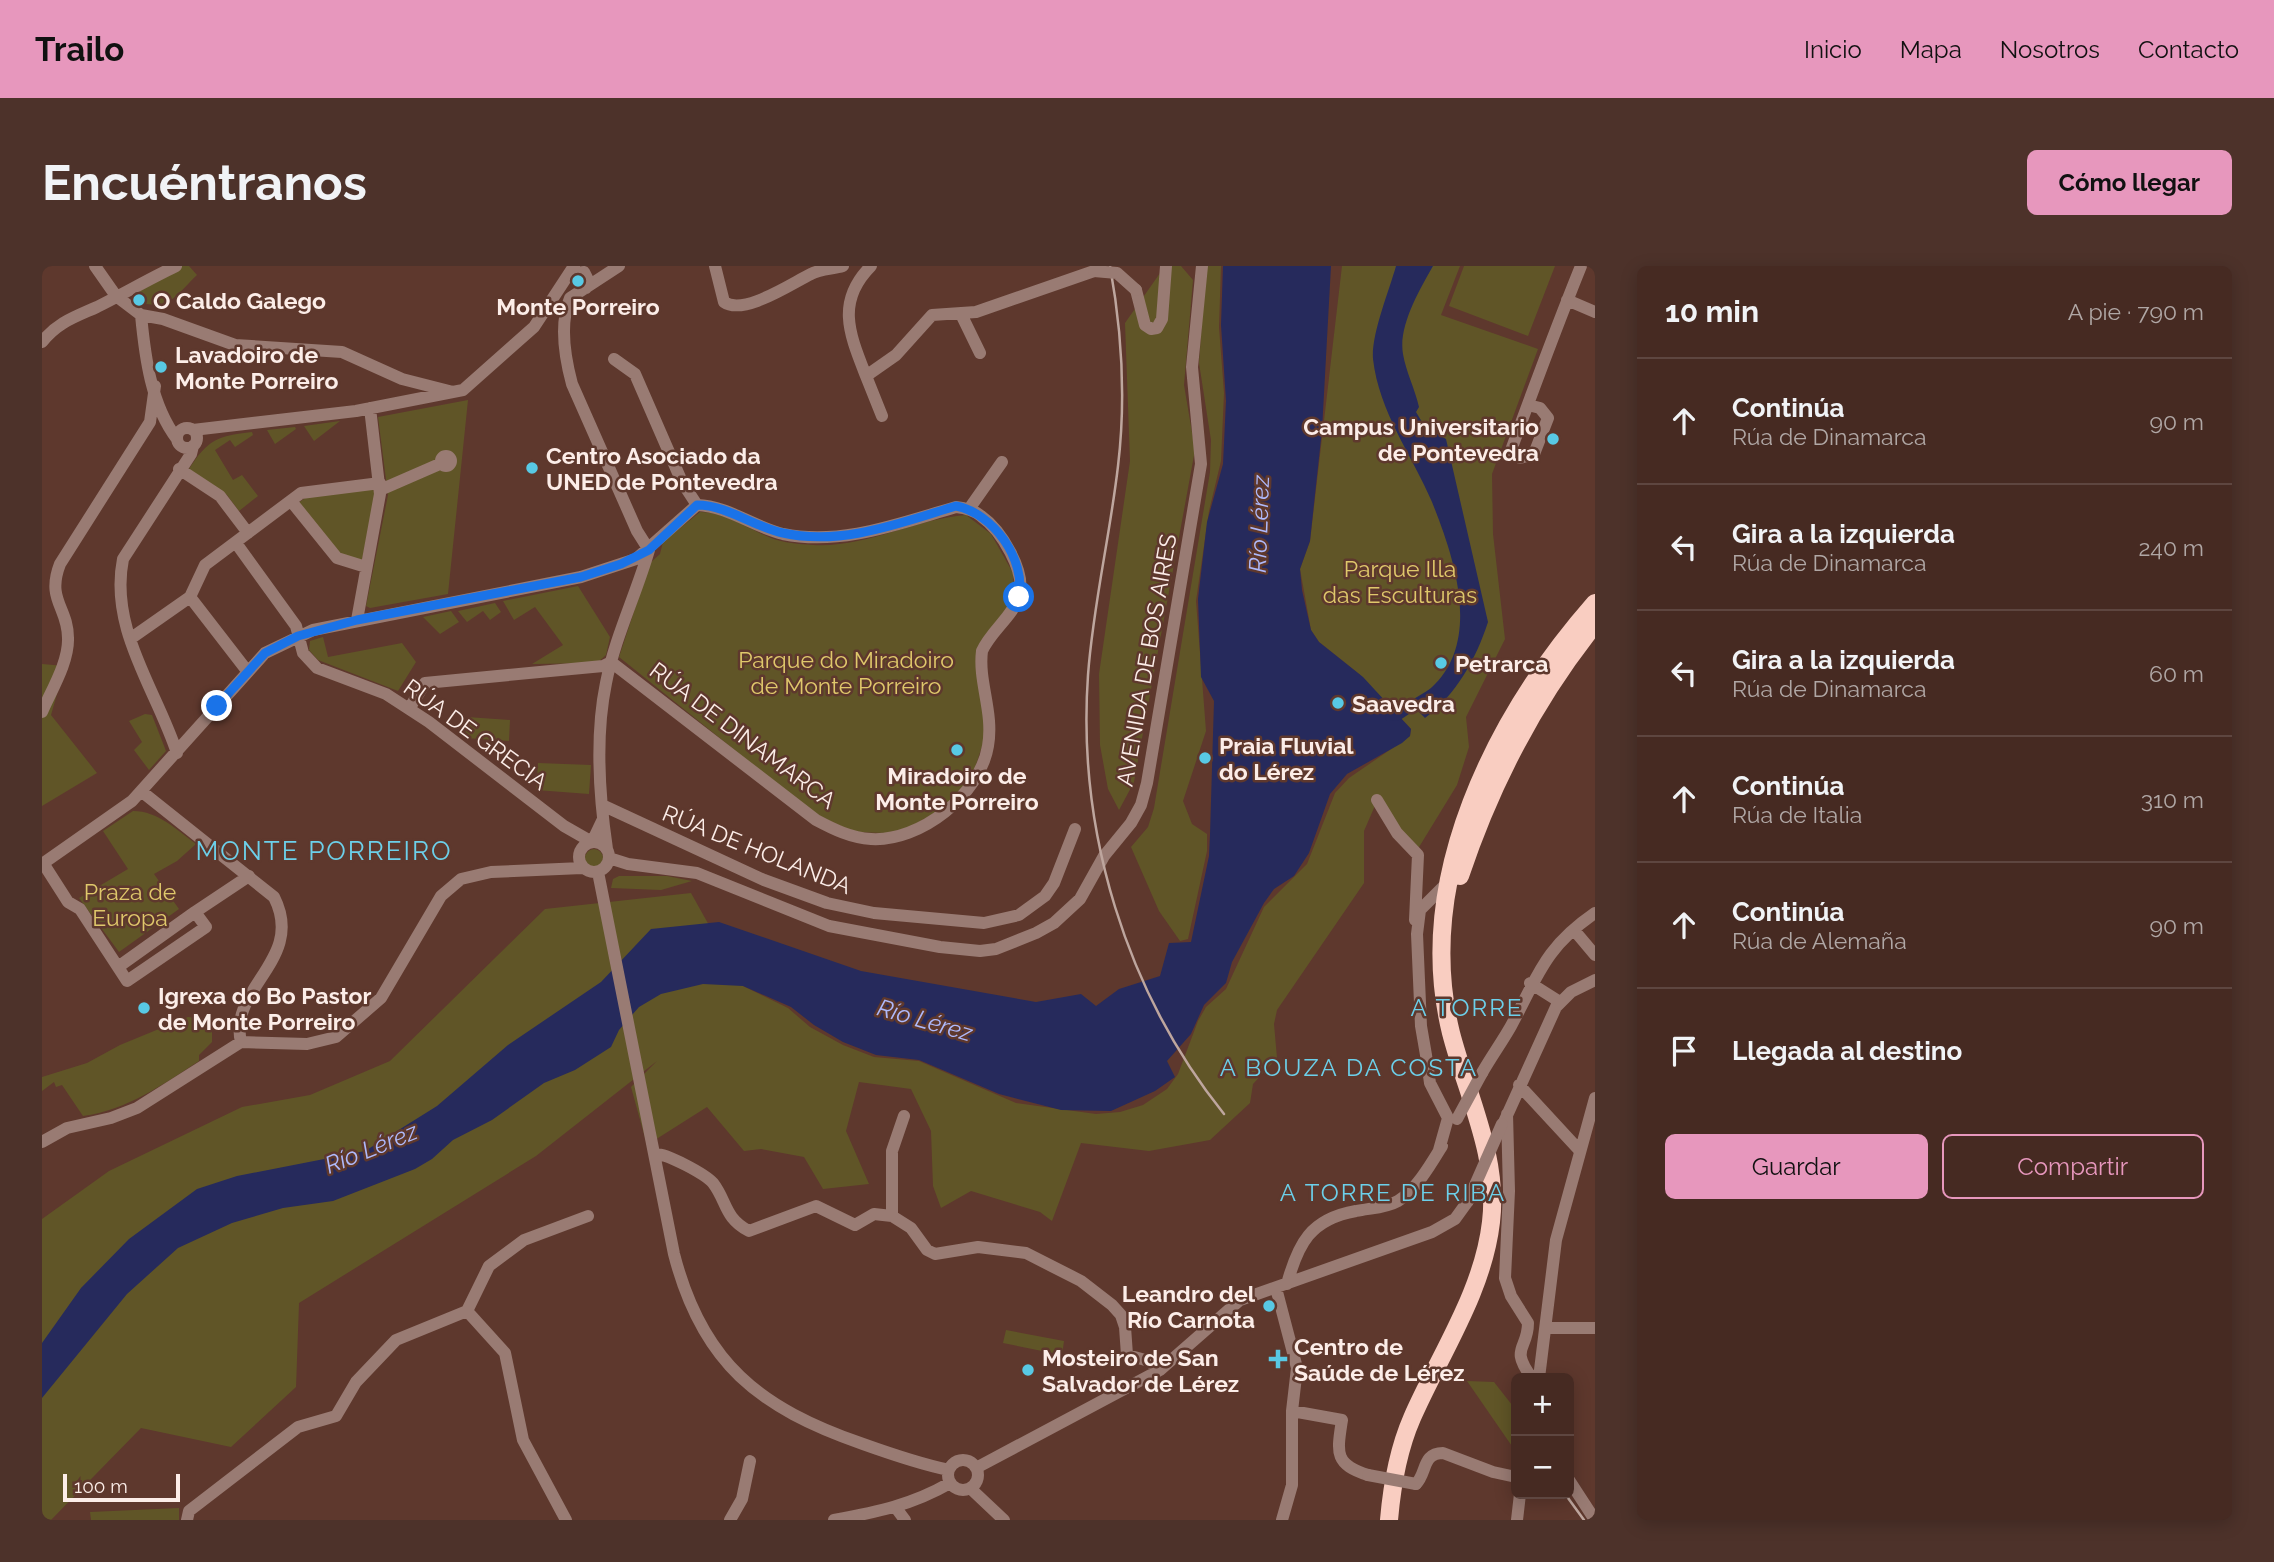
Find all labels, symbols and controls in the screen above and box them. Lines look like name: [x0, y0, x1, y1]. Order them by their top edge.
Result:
text: Trailo: [35, 30, 124, 69]
text: Inicio: [1804, 35, 1862, 64]
text: Mapa: [1900, 35, 1962, 64]
text: Nosotros: [2000, 35, 2100, 64]
text: Contacto: [2138, 35, 2239, 64]
button: Cómo llegar: [2027, 150, 2232, 215]
text: Encuéntranos: [42, 154, 367, 211]
marker: Monte Porreiro: [570, 273, 586, 289]
place label: O Caldo Galego: [153, 287, 326, 314]
marker: O Caldo Galego: [131, 292, 147, 308]
place label: Monte Porreiro: [496, 293, 660, 320]
text: 10 min: [1665, 294, 1759, 329]
text: A pie · 790 m: [2068, 298, 2204, 325]
place label: Lavadoiro de Monte Porreiro: [175, 341, 338, 394]
marker: Lavadoiro de Monte Porreiro: [153, 359, 169, 375]
text: Continúa: [1732, 393, 1844, 423]
icon: ahead: [1665, 402, 1703, 440]
text: 90 m: [2149, 408, 2204, 435]
place label: Campus Universitario de Pontevedra: [1303, 413, 1539, 466]
text: Rúa de Dinamarca: [1732, 423, 1927, 450]
marker: Campus Universitario de Pontevedra: [1545, 431, 1561, 447]
place label: Centro Asociado da UNED de Pontevedra: [546, 442, 778, 495]
marker: Centro Asociado da UNED de Pontevedra: [524, 460, 540, 476]
water label: Río Lérez: [1243, 474, 1275, 573]
text: Gira a la izquierda: [1732, 519, 1955, 549]
icon: left: [1665, 528, 1703, 566]
street label: AVENIDA DE BOS AIRES: [1110, 532, 1182, 788]
text: 240 m: [2138, 534, 2204, 561]
text: Rúa de Dinamarca: [1732, 549, 1927, 576]
park label: Parque Illa das Esculturas: [1323, 555, 1477, 608]
route start: [1003, 581, 1034, 612]
text: Gira a la izquierda: [1732, 645, 1955, 675]
park label: Parque do Miradoiro de Monte Porreiro: [738, 646, 954, 699]
place label: Petrarca: [1455, 650, 1549, 677]
icon: left: [1665, 654, 1703, 692]
marker: Petrarca: [1433, 655, 1449, 671]
street label: RÚA DE DINAMARCA: [645, 656, 842, 814]
text: 60 m: [2149, 660, 2204, 687]
street label: RÚA DE GRECIA: [399, 673, 553, 795]
text: Rúa de Dinamarca: [1732, 675, 1927, 702]
route end: [201, 690, 232, 721]
place label: Saavedra: [1352, 690, 1455, 717]
marker: Saavedra: [1330, 695, 1346, 711]
place label: Praia Fluvial do Lérez: [1219, 732, 1354, 785]
marker: Miradoiro de Monte Porreiro: [949, 742, 965, 758]
marker: Praia Fluvial do Lérez: [1197, 750, 1213, 766]
place label: Miradoiro de Monte Porreiro: [875, 762, 1039, 815]
text: Continúa: [1732, 771, 1844, 801]
icon: ahead: [1665, 780, 1703, 818]
text: 310 m: [2141, 786, 2204, 813]
street label: RÚA DE HOLANDA: [659, 799, 856, 899]
text: Rúa de Italia: [1732, 801, 1862, 828]
district label: MONTE PORREIRO: [195, 836, 453, 866]
park label: Praza de Europa: [84, 878, 176, 931]
text: Continúa: [1732, 897, 1844, 927]
icon: ahead: [1665, 906, 1703, 944]
text: 90 m: [2149, 912, 2204, 939]
text: Rúa de Alemaña: [1732, 927, 1907, 954]
place label: Igrexa do Bo Pastor de Monte Porreiro: [158, 982, 372, 1035]
water label: Río Lérez: [874, 993, 977, 1048]
district label: A TORRE: [1411, 993, 1523, 1022]
marker: Igrexa do Bo Pastor de Monte Porreiro: [136, 1000, 152, 1016]
icon: arrive: [1665, 1032, 1703, 1070]
text: Llegada al destino: [1732, 1036, 1962, 1066]
district label: A BOUZA DA COSTA: [1220, 1053, 1478, 1082]
water label: Río Lérez: [320, 1116, 422, 1180]
button: Guardar: [1665, 1134, 1928, 1199]
button: Compartir: [1942, 1134, 2204, 1199]
district label: A TORRE DE RIBA: [1280, 1178, 1506, 1207]
place label: Leandro del Río Carnota: [1122, 1280, 1256, 1333]
marker: Leandro del Río Carnota: [1261, 1298, 1277, 1314]
place label: Centro de Saúde de Lérez: [1294, 1333, 1465, 1386]
place label: Mosteiro de San Salvador de Lérez: [1042, 1344, 1239, 1397]
marker: Centro de Saúde de Lérez: [1268, 1349, 1288, 1369]
marker: Mosteiro de San Salvador de Lérez: [1020, 1362, 1036, 1378]
map controls: [1511, 1373, 1574, 1499]
button: +: [1511, 1373, 1574, 1436]
button: −: [1511, 1436, 1574, 1499]
scale bar: [63, 1471, 180, 1503]
text: 100 m: [74, 1475, 128, 1497]

